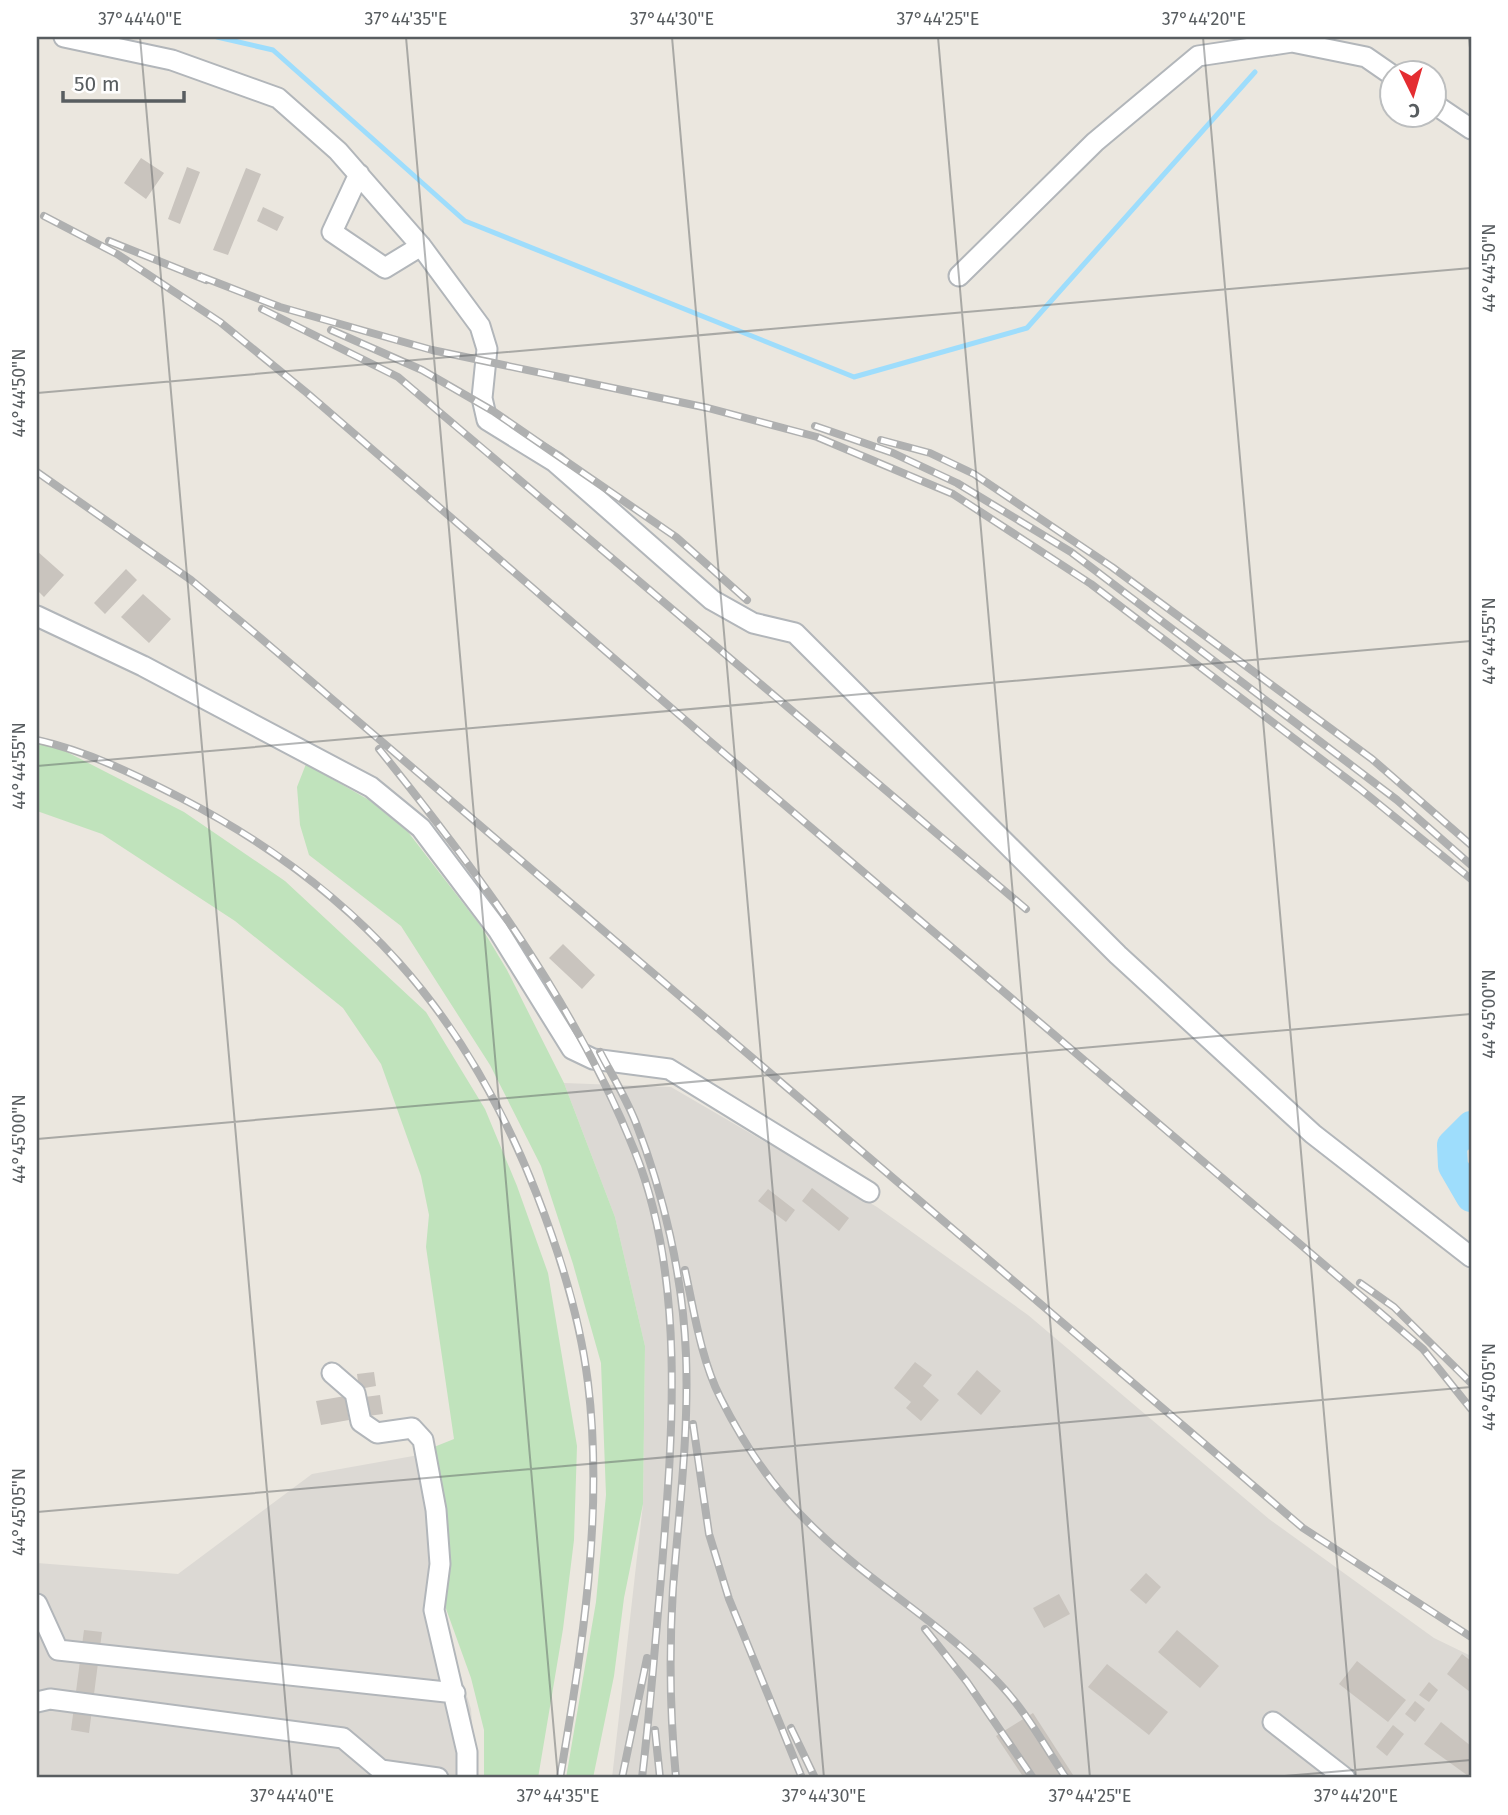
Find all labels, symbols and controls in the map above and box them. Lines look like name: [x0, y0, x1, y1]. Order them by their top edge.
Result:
text: 37°44'40"E: [98, 8, 182, 30]
text: 37°44'35"E: [365, 8, 447, 30]
text: 37°44'30"E: [630, 8, 714, 30]
text: 37°44'25"E: [897, 8, 979, 30]
text: 37°44'20"E: [1162, 8, 1246, 30]
scale bar: [63, 60, 184, 104]
north arrow: [1378, 60, 1448, 130]
text: 50 m: [74, 71, 120, 97]
text: С: [1408, 99, 1421, 122]
text: 44°44'50"N: [1478, 223, 1500, 313]
text: 44°44'50"N: [8, 348, 30, 438]
text: 44°44'55"N: [1478, 597, 1500, 685]
text: 44°44'55"N: [8, 722, 30, 810]
text: 44°45'00"N: [1478, 969, 1500, 1059]
text: 44°45'00"N: [8, 1094, 30, 1184]
text: 44°45'05"N: [1478, 1343, 1500, 1431]
text: 44°45'05"N: [8, 1468, 30, 1556]
text: 37°44'40"E: [250, 1785, 334, 1807]
text: 37°44'35"E: [517, 1785, 599, 1807]
text: 37°44'30"E: [782, 1785, 866, 1807]
text: 37°44'25"E: [1049, 1785, 1131, 1807]
text: 37°44'20"E: [1314, 1785, 1398, 1807]

